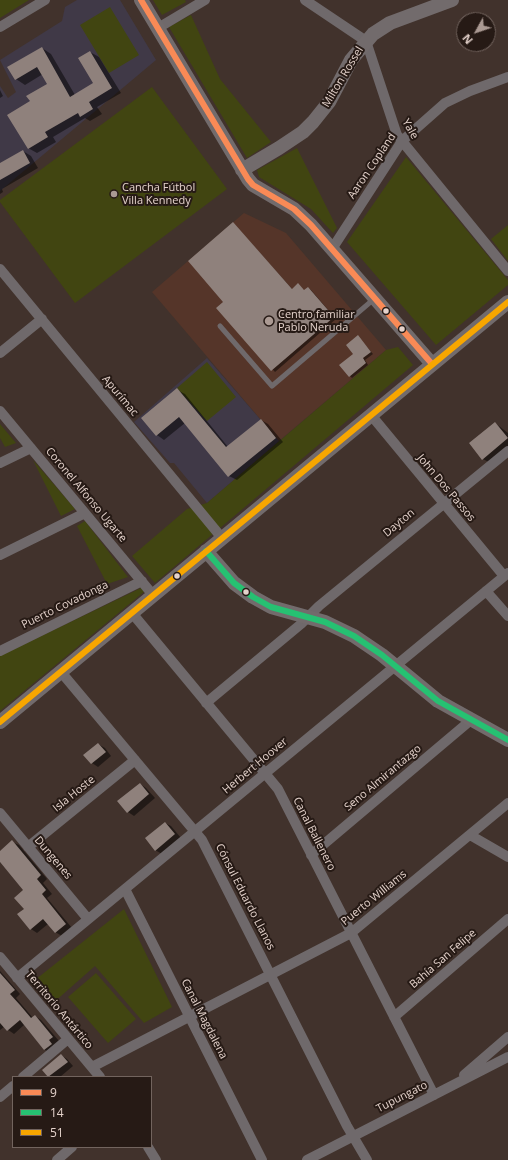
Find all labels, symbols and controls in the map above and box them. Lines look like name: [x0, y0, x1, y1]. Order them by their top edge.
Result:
north arrow: [456, 12, 496, 52]
text: N: [459, 31, 476, 48]
street label: Milton Rossel: [320, 44, 366, 110]
street label: Yale: [399, 117, 421, 141]
street label: Aaron Copland: [345, 131, 399, 201]
place label: Cancha Fútbol Villa Kennedy: [122, 181, 195, 207]
marker: Cancha Fútbol Villa Kennedy: [109, 189, 119, 199]
unlabelled marker: [381, 306, 391, 316]
place label: Centro familiar Pablo Neruda: [278, 308, 355, 334]
marker: Centro familiar Pablo Neruda: [263, 315, 275, 327]
unlabelled marker: [397, 324, 407, 334]
street label: Apurímac: [99, 373, 141, 419]
street label: Coronel Alfonso Ugarte: [43, 445, 129, 545]
street label: John Dos Passos: [414, 452, 478, 524]
street label: Dayton: [381, 506, 417, 540]
unlabelled marker: [172, 571, 182, 581]
street label: Puerto Covadonga: [20, 578, 110, 632]
unlabelled marker: [241, 587, 251, 597]
street label: Herbert Hoover: [220, 735, 290, 797]
street label: Seno Almirantazgo: [342, 742, 424, 814]
street label: Isla Hoste: [50, 773, 98, 815]
street label: Canal Ballenero: [290, 795, 338, 873]
street label: Dungenes: [31, 834, 75, 882]
street label: Cónsul Eduardo Llanos: [212, 842, 278, 952]
street label: Puerto Williams: [339, 868, 409, 928]
street label: Bahía San Felipe: [407, 927, 479, 991]
street label: Territorio Antártico: [22, 968, 96, 1052]
street label: Canal Magdalena: [178, 977, 230, 1061]
legend: [12, 1076, 152, 1148]
street label: Tupungato: [374, 1078, 430, 1116]
text: 9: [50, 1084, 57, 1101]
text: 14: [50, 1104, 64, 1121]
text: 51: [50, 1124, 64, 1141]

